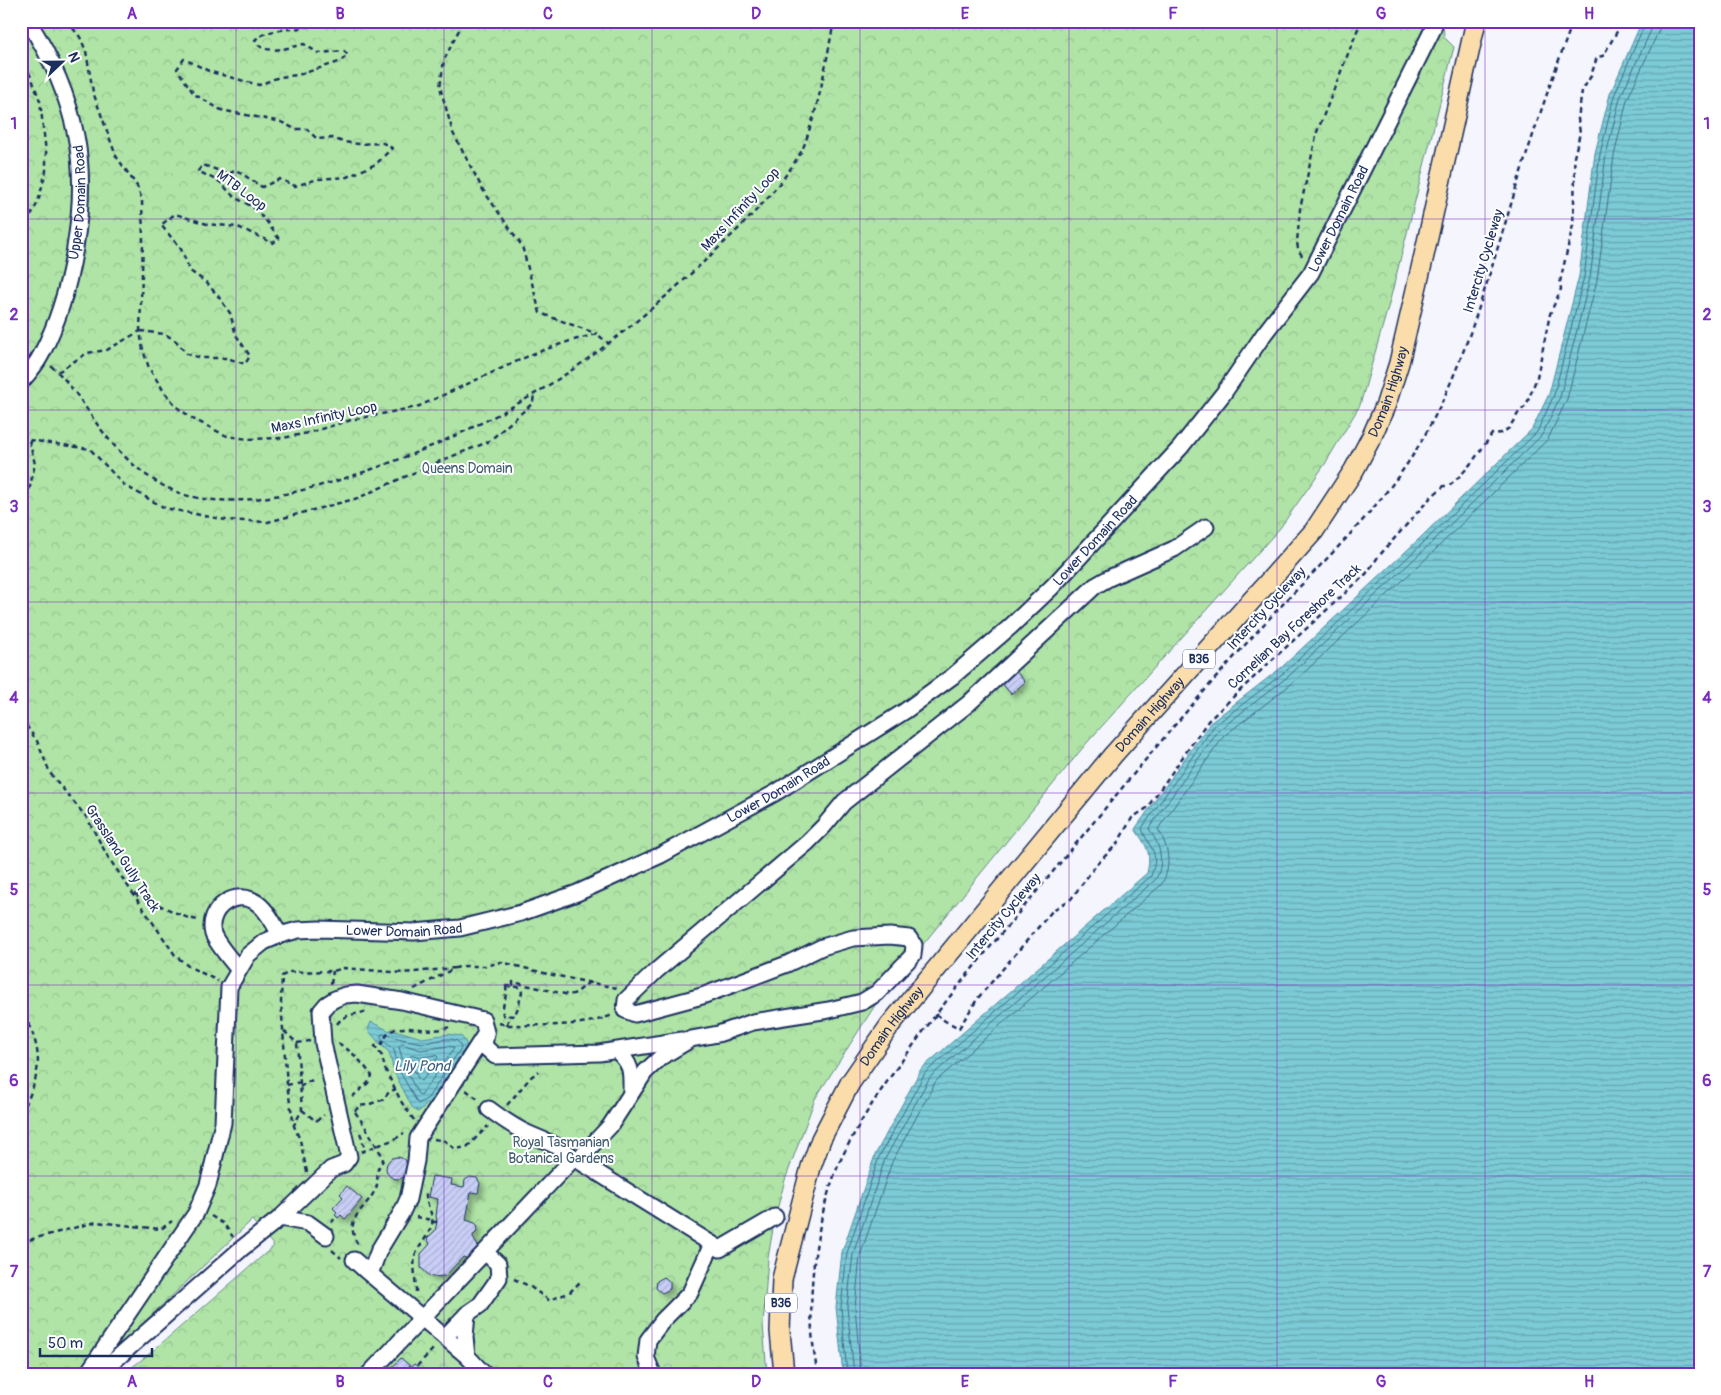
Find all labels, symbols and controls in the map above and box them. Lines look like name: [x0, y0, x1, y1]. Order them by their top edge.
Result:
text: A: [127, 4, 138, 24]
text: B: [335, 4, 345, 24]
text: C: [543, 4, 553, 24]
text: D: [751, 4, 761, 24]
text: E: [961, 4, 970, 24]
text: F: [1168, 4, 1178, 24]
text: G: [1376, 4, 1387, 24]
text: H: [1584, 4, 1594, 24]
north arrow: [38, 38, 88, 88]
text: N: [64, 50, 83, 65]
text: 1: [11, 114, 17, 134]
text: 1: [1704, 114, 1710, 134]
street label: Upper Domain Road: [65, 144, 89, 261]
street label: Lower Domain Road: [1305, 163, 1372, 275]
street label: Maxs Infinity Loop: [697, 164, 784, 255]
street label: MTB Loop: [213, 166, 270, 215]
street label: Intercity Cycleway: [1460, 207, 1507, 315]
text: 2: [10, 305, 19, 325]
text: 2: [1703, 305, 1712, 325]
street label: Domain Highway: [1365, 345, 1412, 440]
street label: Maxs Infinity Loop: [270, 398, 379, 437]
park label: Queens Domain: [421, 460, 513, 477]
street label: Lower Domain Road: [1049, 492, 1141, 589]
text: 3: [10, 497, 19, 517]
text: 3: [1703, 497, 1712, 517]
street label: Cornelian Bay Foreshore Track: [1224, 560, 1365, 693]
street label: Intercity Cycleway: [1224, 563, 1309, 653]
road number: B36: [1183, 650, 1215, 669]
street label: Domain Highway: [1112, 674, 1188, 756]
text: 4: [9, 688, 19, 708]
text: 4: [1702, 688, 1712, 708]
street label: Lower Domain Road: [724, 752, 833, 827]
street label: Grassland Gully Track: [82, 801, 164, 915]
street label: Intercity Cycleway: [962, 870, 1044, 963]
text: 5: [10, 880, 19, 900]
text: 5: [1703, 880, 1712, 900]
street label: Lower Domain Road: [345, 920, 463, 941]
street label: Domain Highway: [856, 983, 927, 1069]
water label: Lily Pond: [394, 1057, 452, 1076]
text: 6: [9, 1071, 19, 1091]
text: 6: [1702, 1071, 1712, 1091]
park label: Royal Tasmanian Botanical Gardens: [508, 1134, 615, 1167]
text: 7: [10, 1262, 19, 1282]
text: 7: [1703, 1262, 1712, 1282]
road number: B36: [765, 1294, 797, 1312]
scale bar: [40, 1325, 152, 1357]
text: 50 m: [48, 1334, 83, 1353]
text: A: [127, 1372, 138, 1392]
text: B: [335, 1372, 345, 1392]
text: C: [543, 1372, 553, 1392]
text: D: [751, 1372, 761, 1392]
text: E: [961, 1372, 970, 1392]
text: F: [1168, 1372, 1178, 1392]
text: G: [1376, 1372, 1387, 1392]
text: H: [1584, 1372, 1594, 1392]

